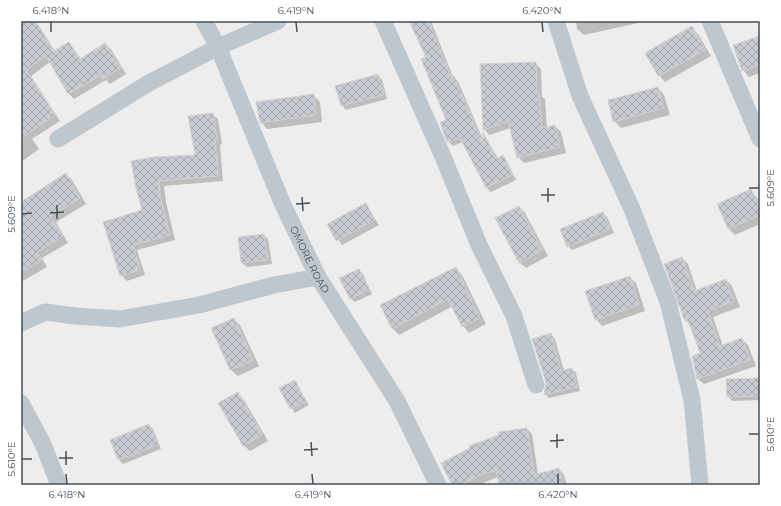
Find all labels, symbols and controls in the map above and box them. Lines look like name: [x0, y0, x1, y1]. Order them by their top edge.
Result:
text: 6.418°N: [33, 4, 69, 17]
text: 6.419°N: [278, 4, 314, 17]
text: 6.420°N: [522, 4, 562, 17]
text: 5.609°E: [764, 169, 777, 207]
text: 5.609°E: [5, 195, 18, 233]
street label: OMORE ROAD: [288, 223, 333, 295]
text: 5.610°E: [764, 416, 777, 451]
text: 5.610°E: [5, 441, 18, 476]
text: 6.418°N: [49, 488, 85, 501]
text: 6.419°N: [295, 488, 331, 501]
text: 6.420°N: [538, 488, 578, 501]

